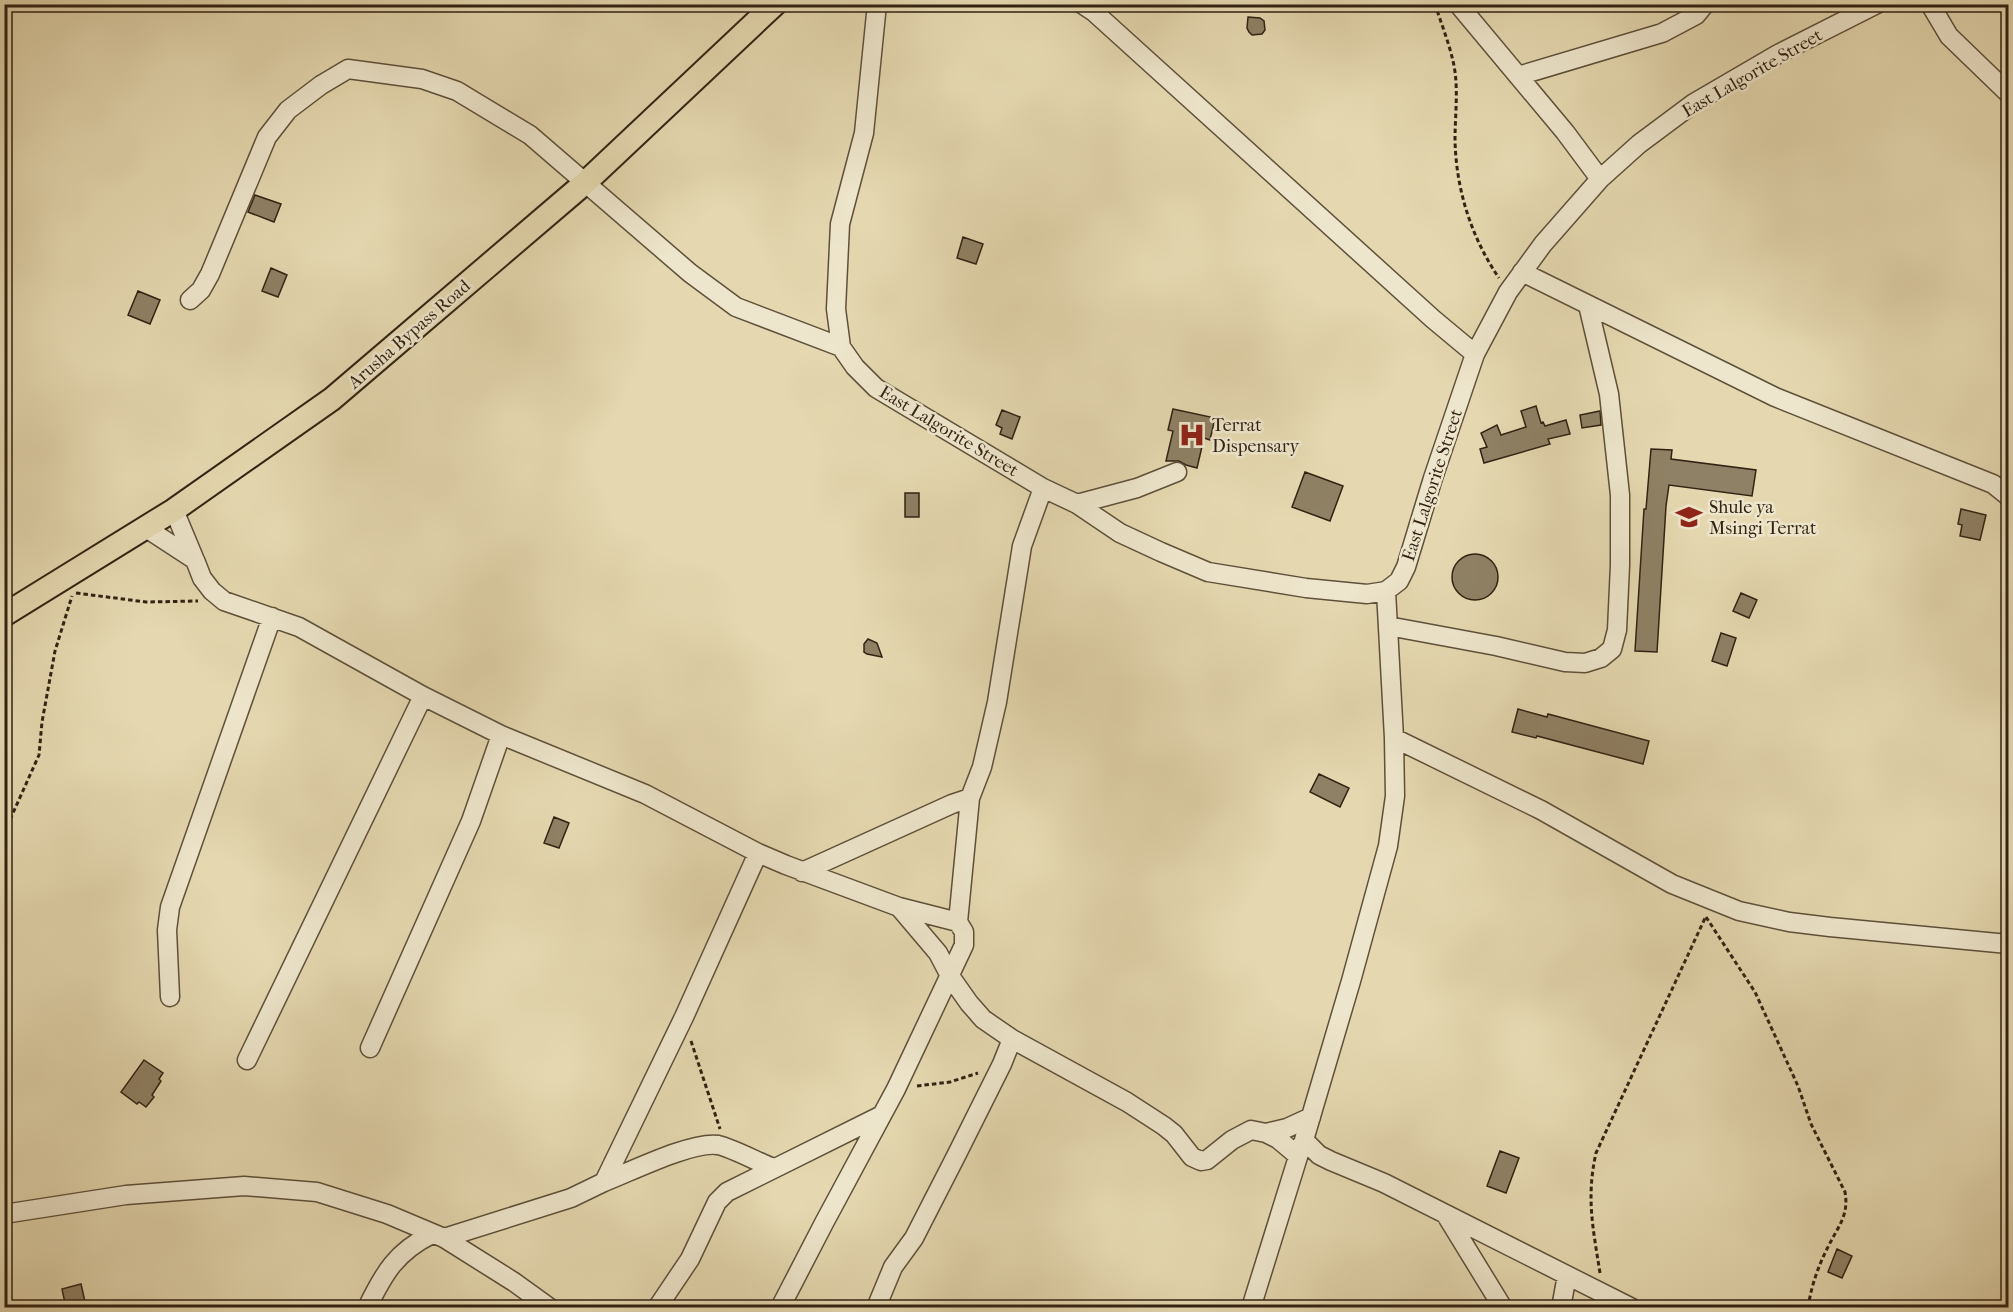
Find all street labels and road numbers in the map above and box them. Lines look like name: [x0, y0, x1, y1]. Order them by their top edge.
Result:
street label: East Lalgorite Street: [1678, 24, 1827, 122]
street label: Arusha Bypass Road: [343, 275, 475, 394]
street label: East Lalgorite Street: [875, 382, 1023, 482]
street label: East Lalgorite Street: [1398, 406, 1467, 564]

